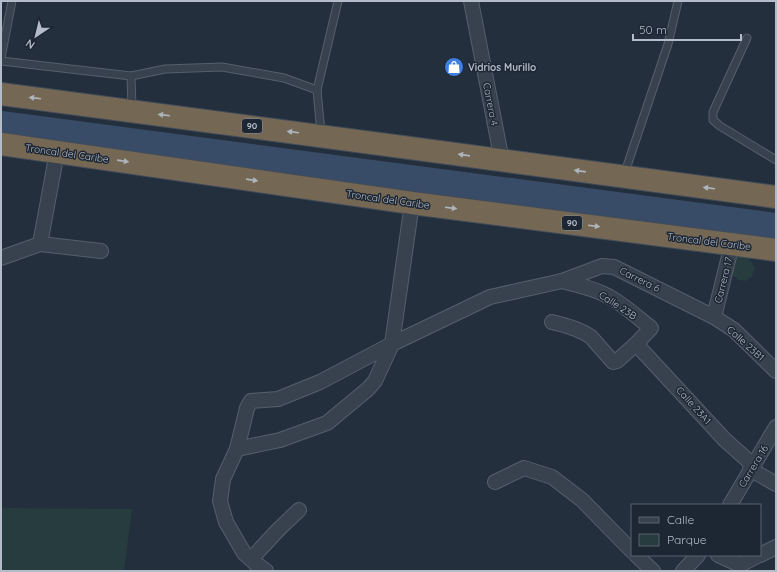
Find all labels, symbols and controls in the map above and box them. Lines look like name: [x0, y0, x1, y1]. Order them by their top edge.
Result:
north arrow: [16, 16, 56, 56]
scale bar: [633, 16, 741, 42]
text: 50 m: [639, 22, 667, 37]
text: N: [23, 36, 38, 52]
shop icon: Vidrios Murillo: [443, 56, 465, 78]
place label: Vidrios Murillo: [468, 61, 536, 74]
street label: Carrera 4: [480, 81, 501, 127]
one-way arrow: [29, 95, 41, 101]
one-way arrow: [158, 112, 170, 118]
road number: 90: [242, 119, 262, 133]
one-way arrow: [287, 128, 299, 135]
street label: Troncal del Caribe: [24, 141, 110, 166]
one-way arrow: [458, 152, 470, 158]
one-way arrow: [117, 158, 129, 164]
one-way arrow: [574, 168, 586, 174]
one-way arrow: [245, 177, 258, 183]
one-way arrow: [703, 185, 715, 191]
street label: Troncal del Caribe: [345, 187, 431, 212]
one-way arrow: [445, 205, 457, 211]
road number: 90: [562, 216, 582, 230]
one-way arrow: [588, 223, 600, 229]
street label: Troncal del Caribe: [666, 230, 752, 253]
street label: Carrera 17: [711, 256, 735, 305]
street label: Carrera 6: [617, 264, 663, 295]
street label: Calle 23B: [596, 288, 640, 323]
street label: Calle 23B1: [724, 323, 767, 364]
street label: Calle 23A1: [673, 384, 714, 427]
street label: Carrera 16: [736, 442, 772, 490]
legend: [631, 504, 761, 556]
text: Calle: [667, 512, 695, 527]
text: Parque: [667, 532, 707, 547]

